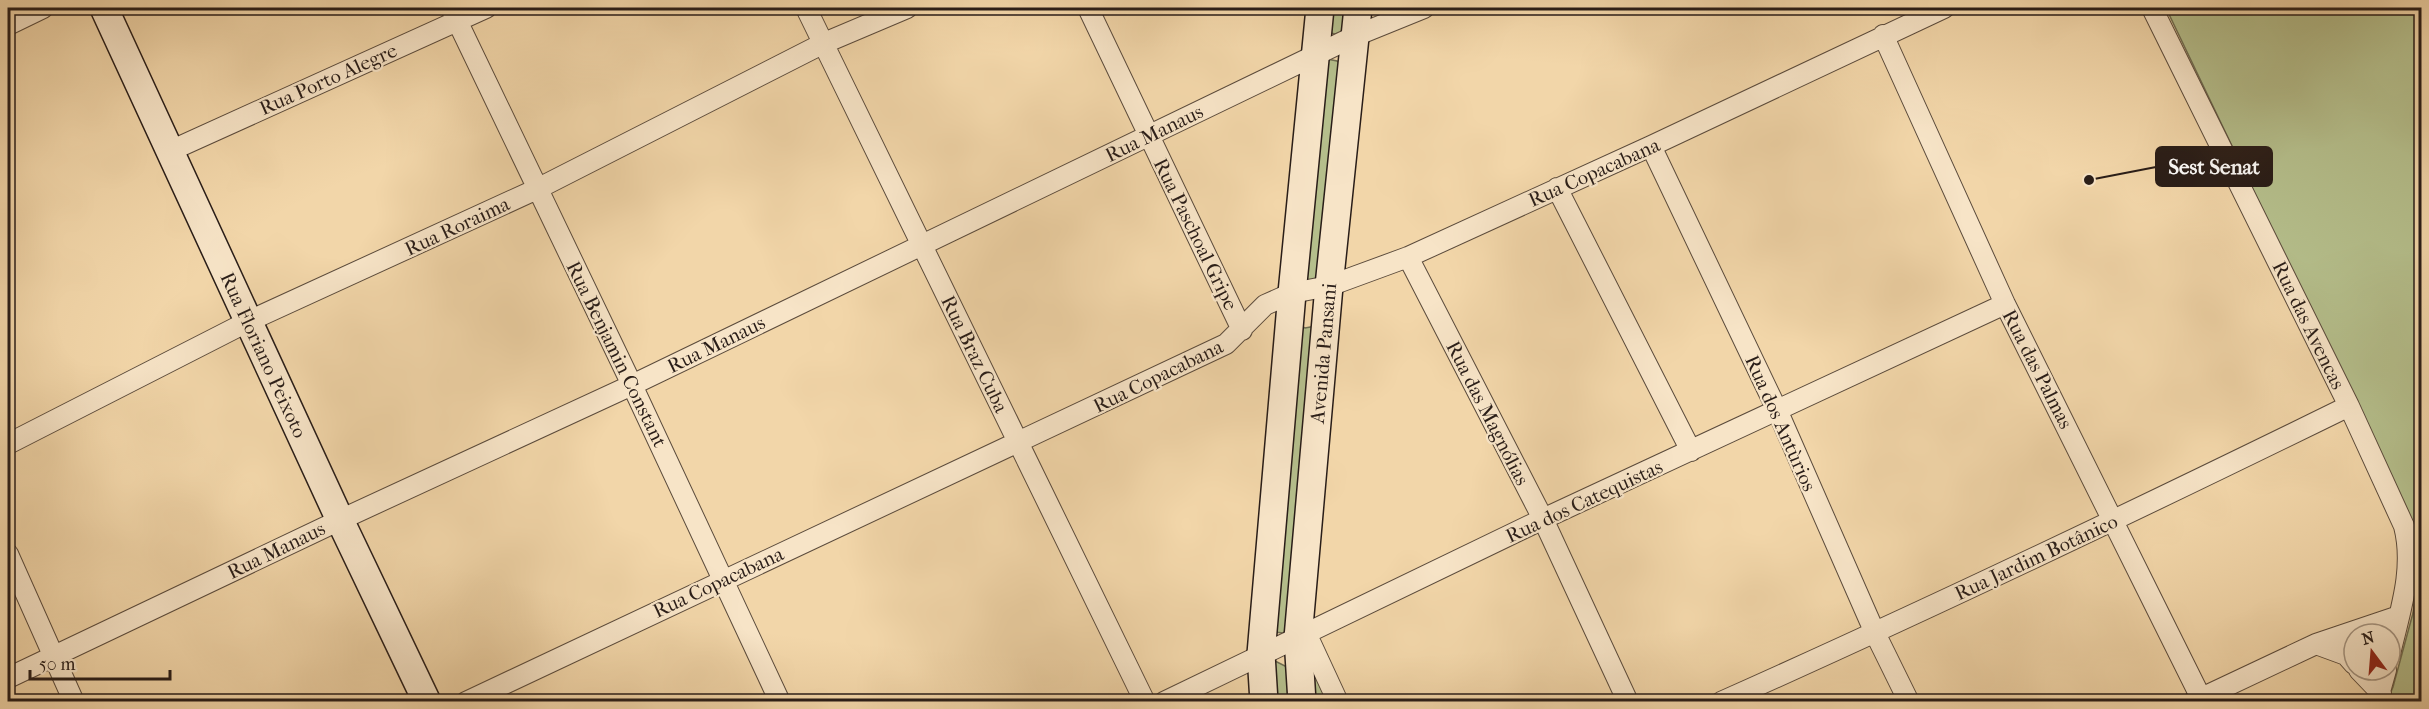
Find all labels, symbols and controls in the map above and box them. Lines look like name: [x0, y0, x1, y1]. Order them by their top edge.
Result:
street label: Rua Porto Alegre: [256, 39, 401, 120]
street label: Rua Manaus: [1101, 100, 1207, 167]
street label: Rua Copacabana: [1525, 133, 1664, 212]
callout: Sest Senat: [2156, 147, 2272, 186]
street label: Rua Paschoal Gripe: [1149, 155, 1242, 314]
text: Sest Senat: [2168, 155, 2260, 179]
street label: Rua Roraima: [401, 192, 514, 261]
street label: Rua das Avencas: [2268, 257, 2350, 393]
street label: Rua Benjamin Constant: [562, 258, 672, 451]
street label: Rua Floriano Peixoto: [215, 269, 312, 442]
street label: Avenida Pansani: [1306, 282, 1341, 425]
street label: Rua Braz Cuba: [936, 292, 1013, 417]
street label: Rua das Palmas: [1998, 306, 2077, 433]
street label: Rua Manaus: [663, 311, 769, 378]
street label: Rua Copacabana: [1090, 335, 1227, 418]
street label: Rua das Magnólias: [1441, 337, 1534, 489]
street label: Rua dos Antùrios: [1740, 352, 1821, 495]
street label: Rua dos Catequistas: [1502, 455, 1666, 548]
street label: Rua Jardim Botânico: [1951, 510, 2121, 605]
street label: Rua Manaus: [223, 517, 329, 584]
street label: Rua Copacabana: [649, 542, 788, 623]
north arrow: [2342, 622, 2402, 682]
text: N: [2360, 627, 2377, 649]
scale bar: [30, 643, 170, 681]
text: 50 m: [39, 654, 76, 675]

